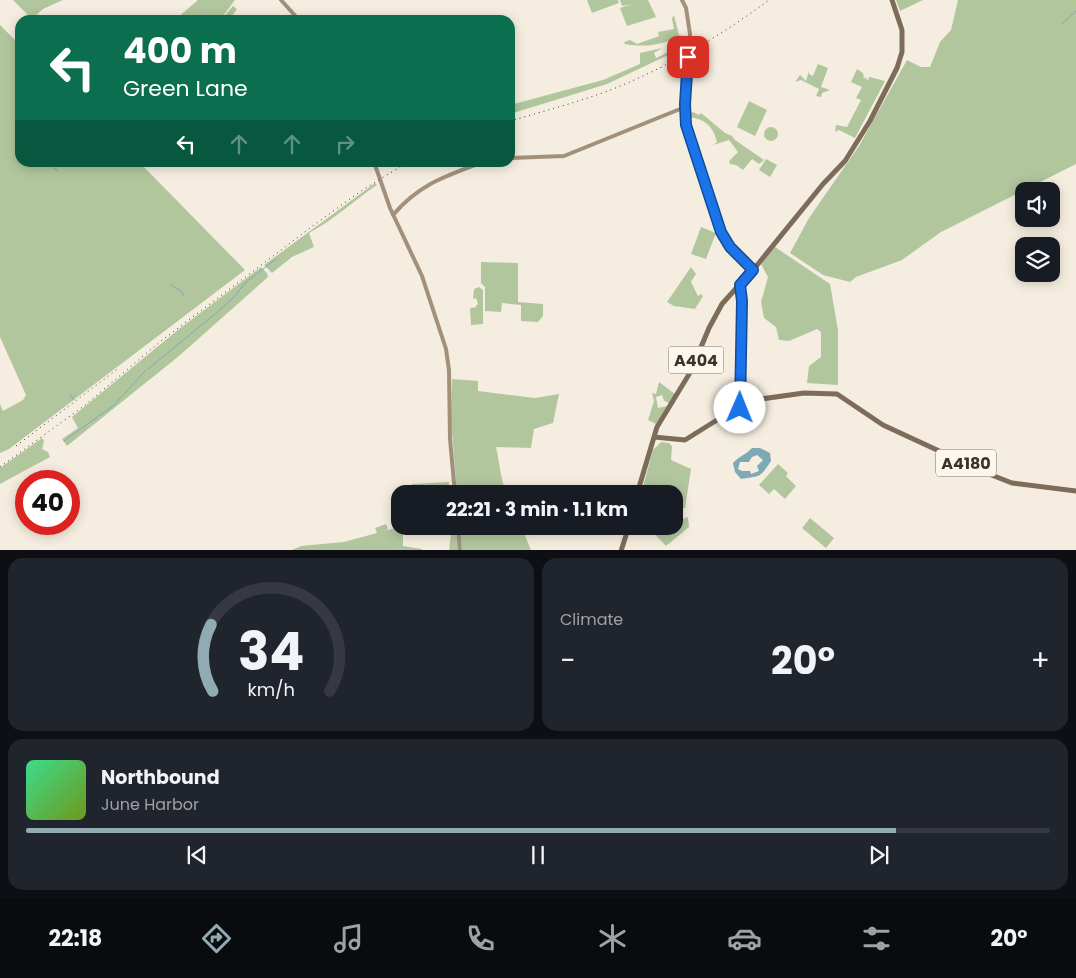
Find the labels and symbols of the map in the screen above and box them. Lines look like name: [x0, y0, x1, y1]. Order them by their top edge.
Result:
pin: [667, 36, 709, 78]
road number: A404: [668, 346, 724, 374]
position arrow: [713, 381, 765, 433]
road number: A4180: [936, 449, 996, 476]
speed limit sign: 40: [15, 470, 80, 535]

